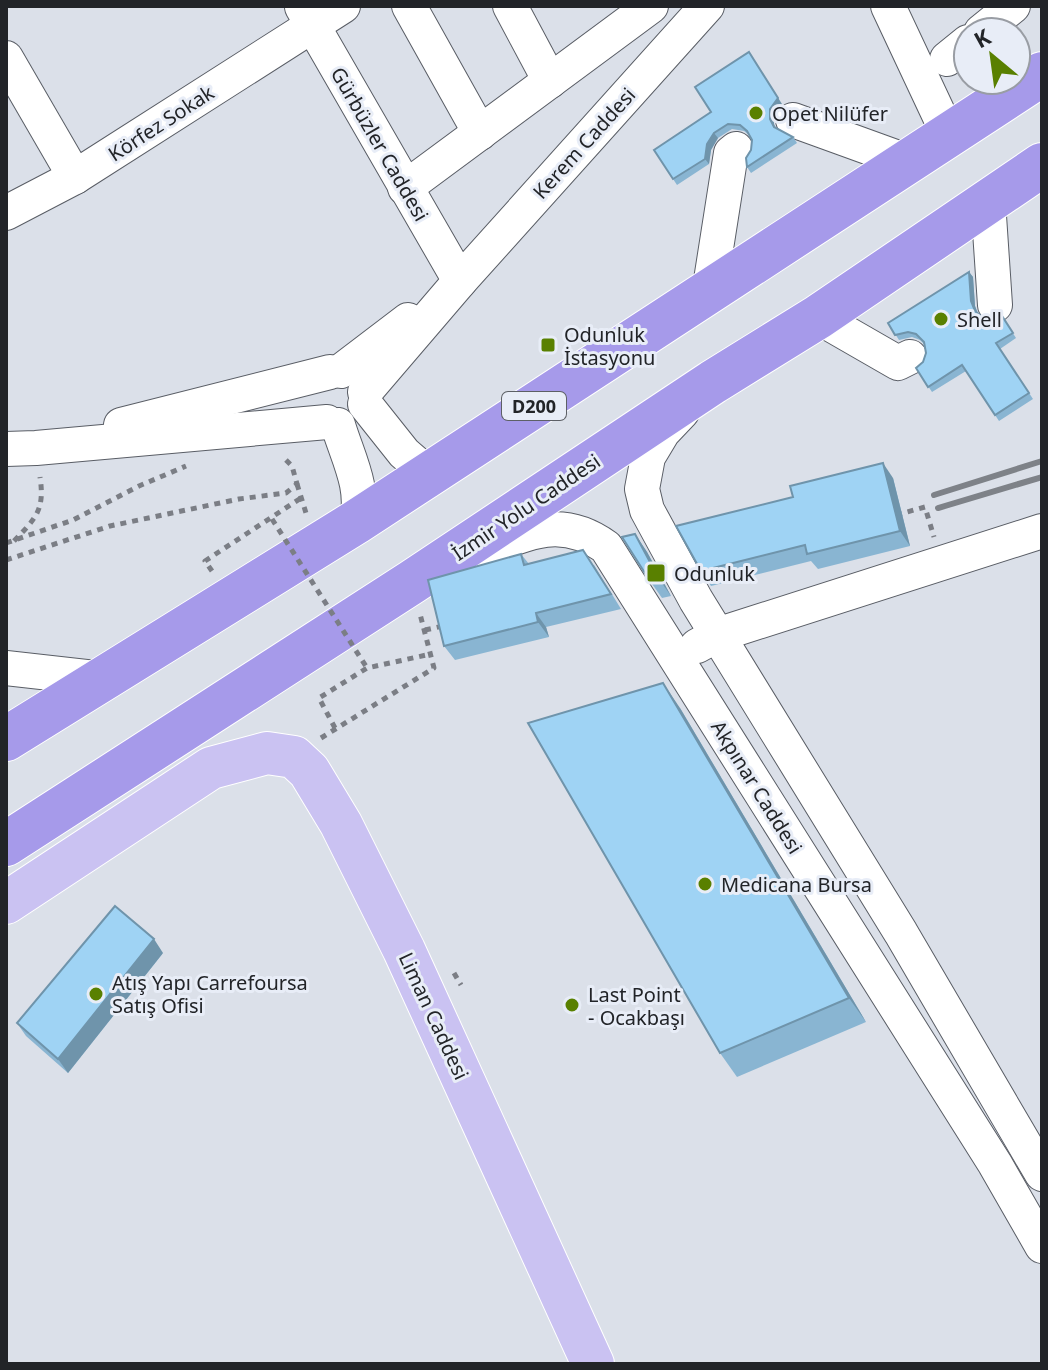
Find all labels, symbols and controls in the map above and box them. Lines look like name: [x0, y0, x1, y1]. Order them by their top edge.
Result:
north arrow: [952, 16, 1032, 96]
text: K: [968, 21, 996, 54]
street label: Gürbüzler Caddesi: [325, 62, 435, 226]
street label: Körfez Sokak: [103, 79, 219, 167]
street label: Kerem Caddesi: [527, 82, 641, 204]
place label: Opet Nilüfer: [772, 100, 888, 127]
marker: Opet Nilüfer: [747, 104, 765, 122]
place label: Shell: [957, 306, 1002, 333]
marker: Shell: [932, 310, 950, 328]
place label: Odunluk İstasyonu: [564, 321, 655, 371]
marker: Odunluk İstasyonu: [539, 336, 557, 354]
road number: D200: [502, 392, 566, 420]
street label: İzmir Yolu Caddesi: [447, 447, 605, 567]
place label: Odunluk: [674, 560, 755, 587]
marker: Odunluk: [645, 562, 667, 584]
street label: Akpınar Caddesi: [705, 715, 809, 859]
place label: Medicana Bursa: [721, 871, 872, 898]
marker: Medicana Bursa: [696, 875, 714, 893]
street label: Liman Caddesi: [393, 948, 475, 1084]
place label: Atış Yapı Carrefoursa Satış Ofisi: [112, 969, 308, 1019]
place label: Last Point - Ocakbaşı: [588, 981, 685, 1031]
marker: Atış Yapı Carrefoursa Satış Ofisi: [87, 985, 105, 1003]
marker: Last Point - Ocakbaşı: [563, 996, 581, 1014]

